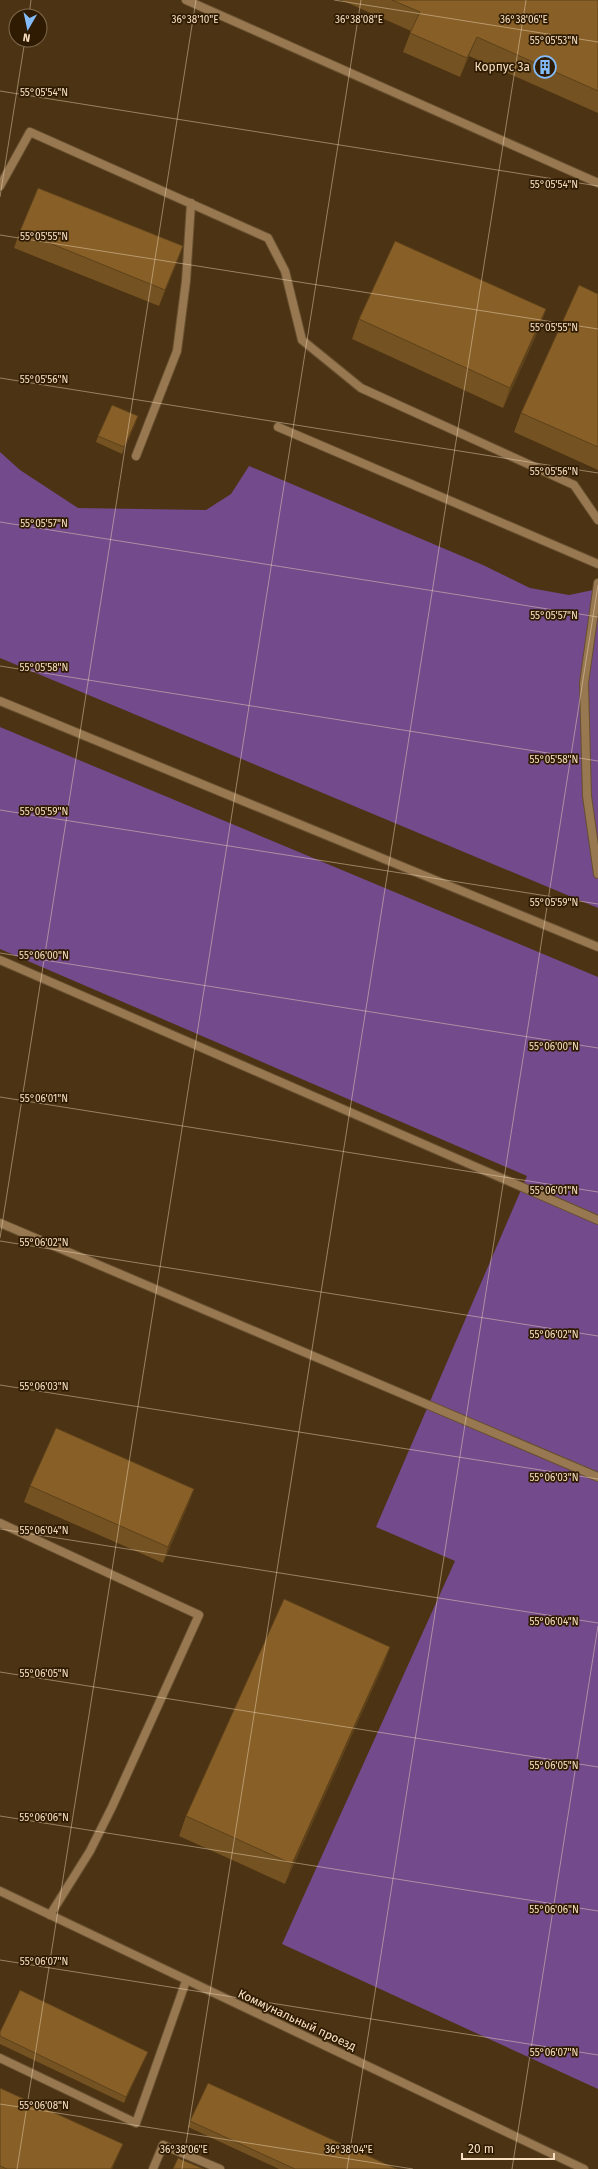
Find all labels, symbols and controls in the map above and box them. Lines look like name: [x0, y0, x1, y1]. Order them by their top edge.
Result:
north arrow: [8, 8, 48, 48]
text: 36°38'10"E: [171, 14, 219, 26]
text: 36°38'08"E: [335, 14, 383, 26]
text: 36°38'06"E: [500, 14, 548, 26]
text: N: [22, 30, 31, 44]
text: 55°05'53"N: [530, 35, 578, 47]
building icon: Корпус 3a: [532, 54, 558, 80]
place label: Корпус 3a: [475, 60, 530, 74]
text: 55°05'54"N: [20, 87, 68, 99]
text: 55°05'54"N: [530, 179, 578, 191]
text: 55°05'55"N: [20, 231, 68, 243]
text: 55°05'55"N: [530, 322, 578, 334]
text: 55°05'56"N: [20, 374, 68, 386]
text: 55°05'56"N: [530, 466, 578, 478]
text: 55°05'57"N: [20, 518, 68, 530]
text: 55°05'57"N: [530, 610, 578, 622]
text: 55°05'58"N: [20, 662, 68, 674]
text: 55°05'58"N: [530, 754, 578, 766]
text: 55°05'59"N: [20, 806, 68, 818]
text: 55°05'59"N: [530, 897, 578, 909]
text: 55°06'00"N: [19, 950, 69, 962]
text: 55°06'00"N: [529, 1041, 579, 1053]
text: 55°06'01"N: [20, 1093, 68, 1105]
text: 55°06'01"N: [530, 1185, 578, 1197]
text: 55°06'02"N: [19, 1237, 69, 1249]
text: 55°06'02"N: [529, 1329, 579, 1341]
text: 55°06'03"N: [19, 1381, 69, 1393]
text: 55°06'03"N: [529, 1472, 579, 1484]
text: 55°06'04"N: [19, 1525, 69, 1537]
text: 55°06'04"N: [529, 1616, 579, 1628]
text: 55°06'05"N: [19, 1668, 69, 1680]
text: 55°06'05"N: [529, 1760, 579, 1772]
text: 55°06'06"N: [19, 1812, 69, 1824]
text: 55°06'06"N: [529, 1904, 579, 1916]
text: 55°06'07"N: [20, 1956, 68, 1968]
street label: Коммунальный проезд: [236, 1986, 359, 2054]
text: 55°06'07"N: [530, 2047, 578, 2059]
text: 55°06'08"N: [19, 2100, 69, 2112]
scale bar: [462, 2135, 554, 2161]
text: 20 m: [468, 2142, 494, 2156]
text: 36°38'06"E: [160, 2144, 208, 2156]
text: 36°38'04"E: [325, 2144, 373, 2156]

